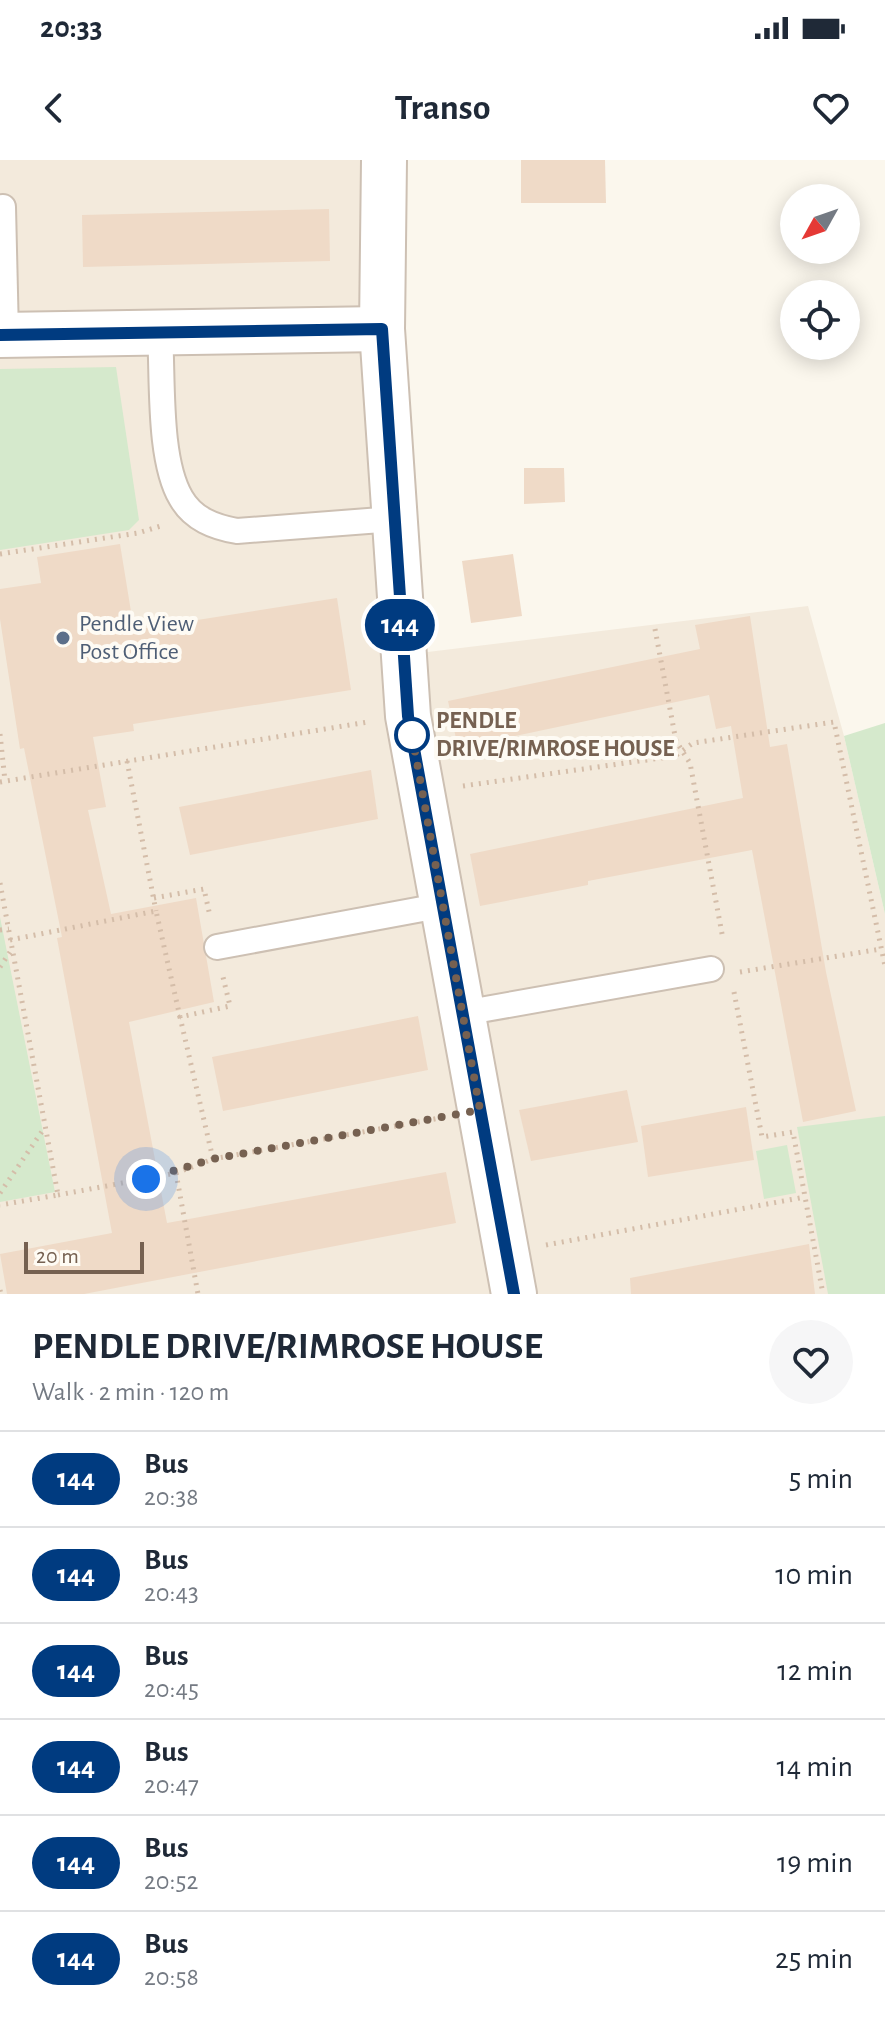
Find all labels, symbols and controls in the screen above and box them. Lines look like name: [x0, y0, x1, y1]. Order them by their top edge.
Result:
text: 20:33: [40, 13, 103, 43]
icon: back: [32, 86, 76, 130]
icon: heart: [809, 86, 853, 130]
text: Transo: [395, 90, 490, 126]
north arrow: [780, 184, 860, 264]
map controls: [780, 184, 860, 360]
button: locate: [780, 280, 860, 360]
line badge: 144: [354, 599, 446, 651]
text: 144: [381, 611, 419, 639]
place label: Pendle View Post Office: [79, 612, 194, 664]
marker: Pendle View Post Office: [54, 629, 72, 647]
place label: PENDLE DRIVE/RIMROSE HOUSE: [436, 709, 675, 761]
marker: PENDLE DRIVE/RIMROSE HOUSE: [395, 718, 429, 752]
your location: [126, 1159, 166, 1199]
scale bar: [24, 1238, 144, 1274]
text: 20 m: [36, 1245, 79, 1267]
button: heart: [769, 1320, 853, 1404]
text: PENDLE DRIVE/RIMROSE HOUSE: [32, 1328, 543, 1366]
text: Walk · 2 min · 120 m: [32, 1379, 229, 1405]
text: Bus: [144, 1449, 189, 1479]
text: 5 min: [789, 1464, 853, 1494]
text: 144: [57, 1465, 95, 1493]
text: 20:38: [144, 1484, 199, 1510]
text: Bus: [144, 1545, 189, 1575]
text: 10 min: [775, 1560, 853, 1590]
text: 144: [57, 1561, 95, 1589]
text: 20:43: [144, 1580, 199, 1606]
text: Bus: [144, 1641, 189, 1671]
text: 12 min: [777, 1656, 853, 1686]
text: 144: [57, 1657, 95, 1685]
text: 20:45: [144, 1676, 199, 1702]
text: Bus: [144, 1737, 189, 1767]
text: 14 min: [777, 1752, 853, 1782]
text: 144: [57, 1753, 95, 1781]
text: 20:47: [144, 1772, 199, 1798]
text: Bus: [144, 1833, 189, 1863]
text: 19 min: [777, 1848, 853, 1878]
text: 144: [57, 1849, 95, 1877]
text: 20:52: [144, 1868, 198, 1894]
text: Bus: [144, 1929, 189, 1959]
text: 25 min: [775, 1944, 853, 1974]
text: 144: [57, 1945, 95, 1973]
text: 20:58: [144, 1964, 199, 1990]

